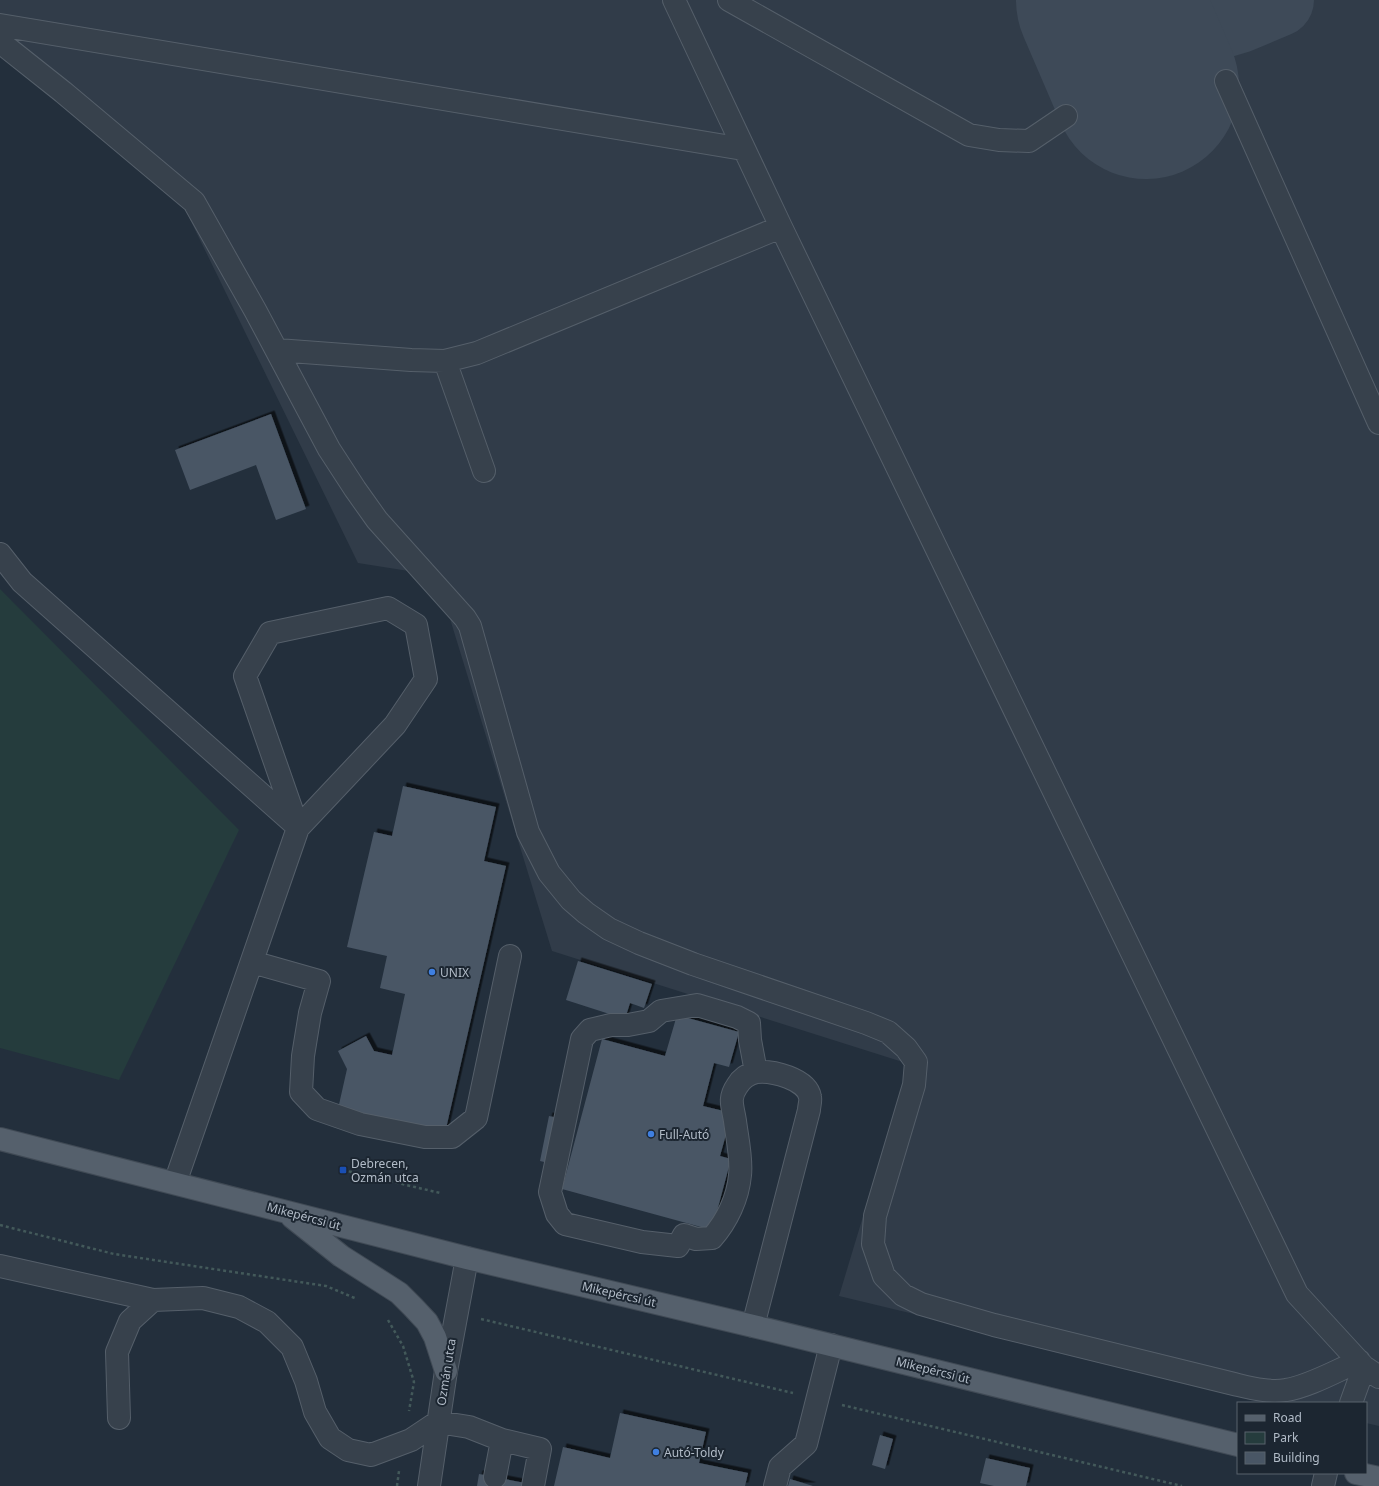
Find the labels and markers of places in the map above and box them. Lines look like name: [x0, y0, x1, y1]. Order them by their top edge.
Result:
place label: UNIX: [440, 964, 469, 981]
marker: UNIX: [427, 967, 437, 977]
place label: Full-Autó: [659, 1126, 709, 1143]
marker: Full-Autó: [646, 1129, 656, 1139]
place label: Debrecen, Ozmán utca: [351, 1155, 419, 1186]
marker: Debrecen, Ozmán utca: [338, 1165, 348, 1175]
place label: Autó-Toldy: [664, 1444, 725, 1461]
marker: Autó-Toldy: [651, 1447, 661, 1457]

